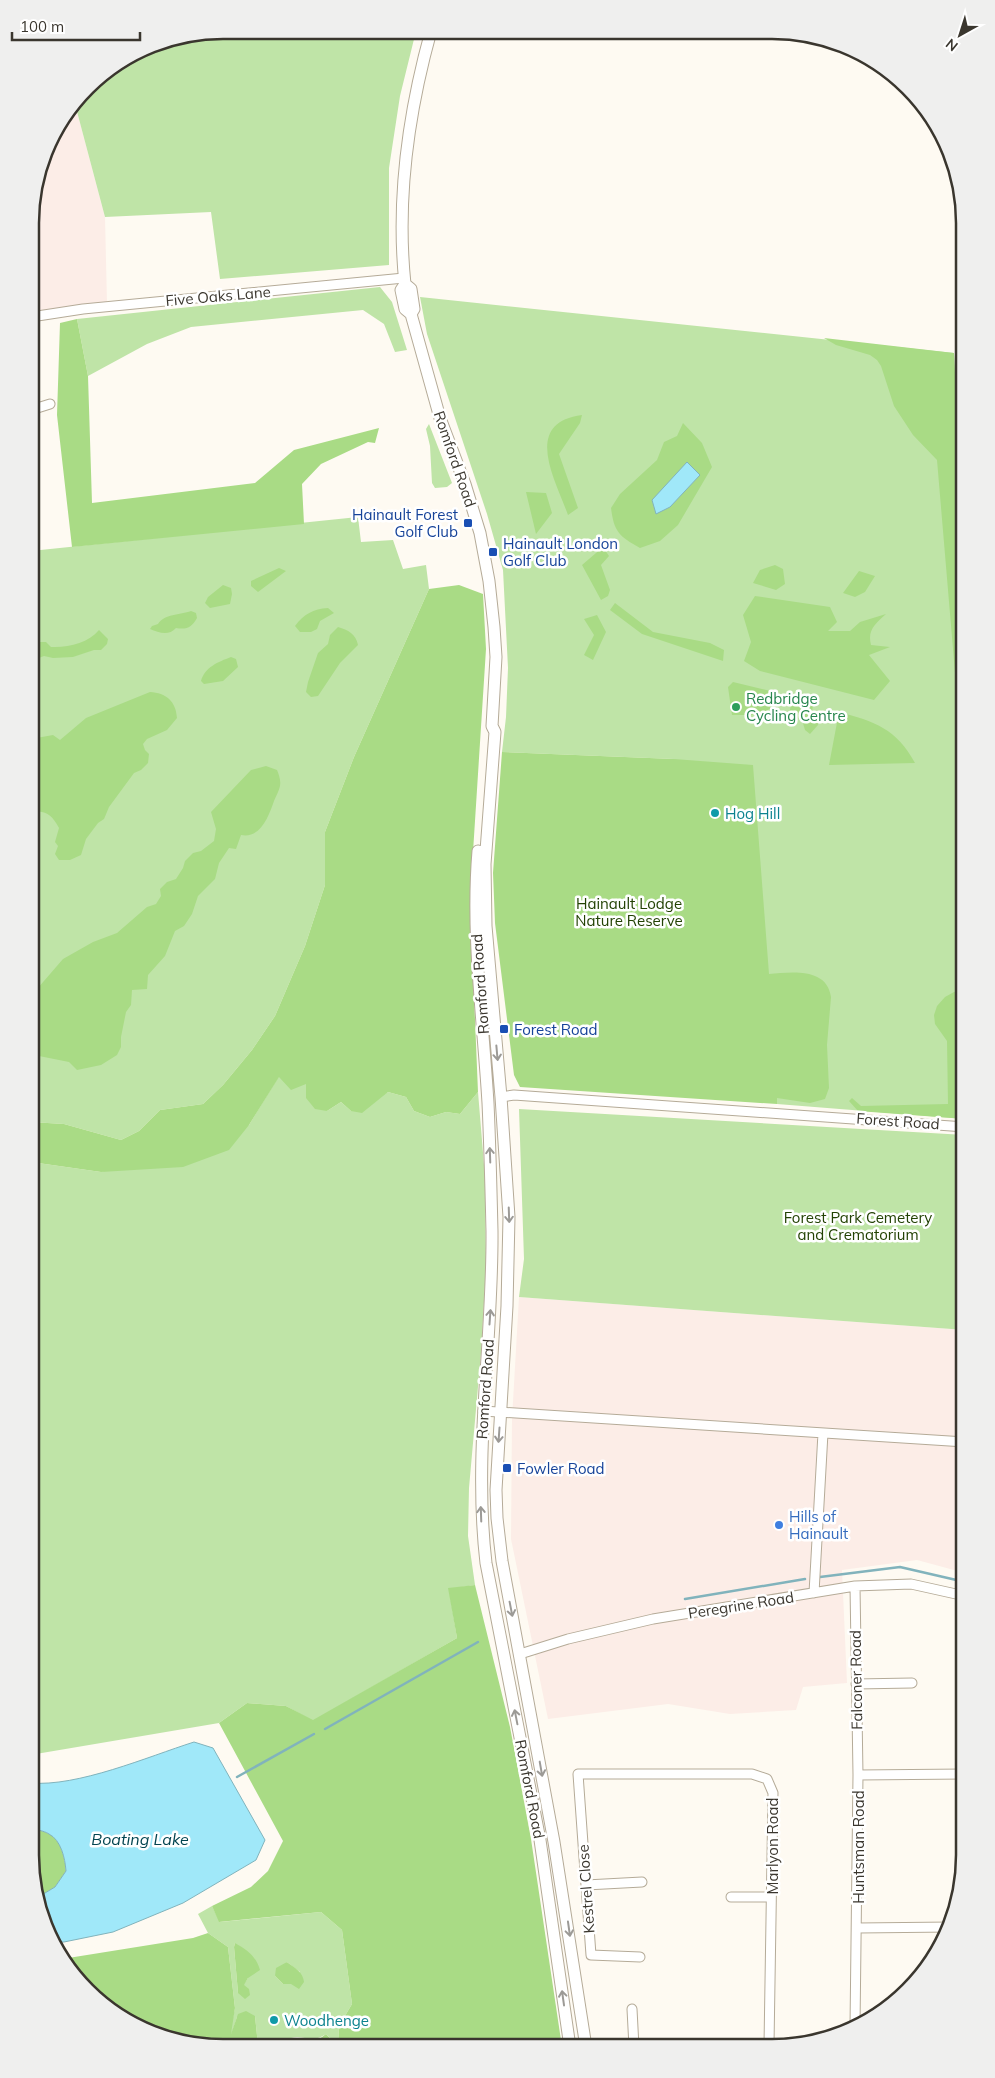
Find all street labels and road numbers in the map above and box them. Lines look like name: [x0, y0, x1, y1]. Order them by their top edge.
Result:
street label: Five Oaks Lane: [165, 282, 271, 310]
street label: Romford Road: [430, 408, 480, 510]
street label: Romford Road: [467, 933, 493, 1035]
street label: Forest Road: [856, 1109, 940, 1133]
street label: Romford Road: [472, 1338, 498, 1440]
street label: Peregrine Road: [687, 1587, 795, 1623]
street label: Falconer Road: [846, 1630, 866, 1730]
street label: Romford Road: [511, 1738, 549, 1840]
street label: Huntsman Road: [849, 1790, 868, 1904]
street label: Marlyon Road: [763, 1798, 782, 1894]
street label: Kestrel Close: [573, 1844, 599, 1934]

